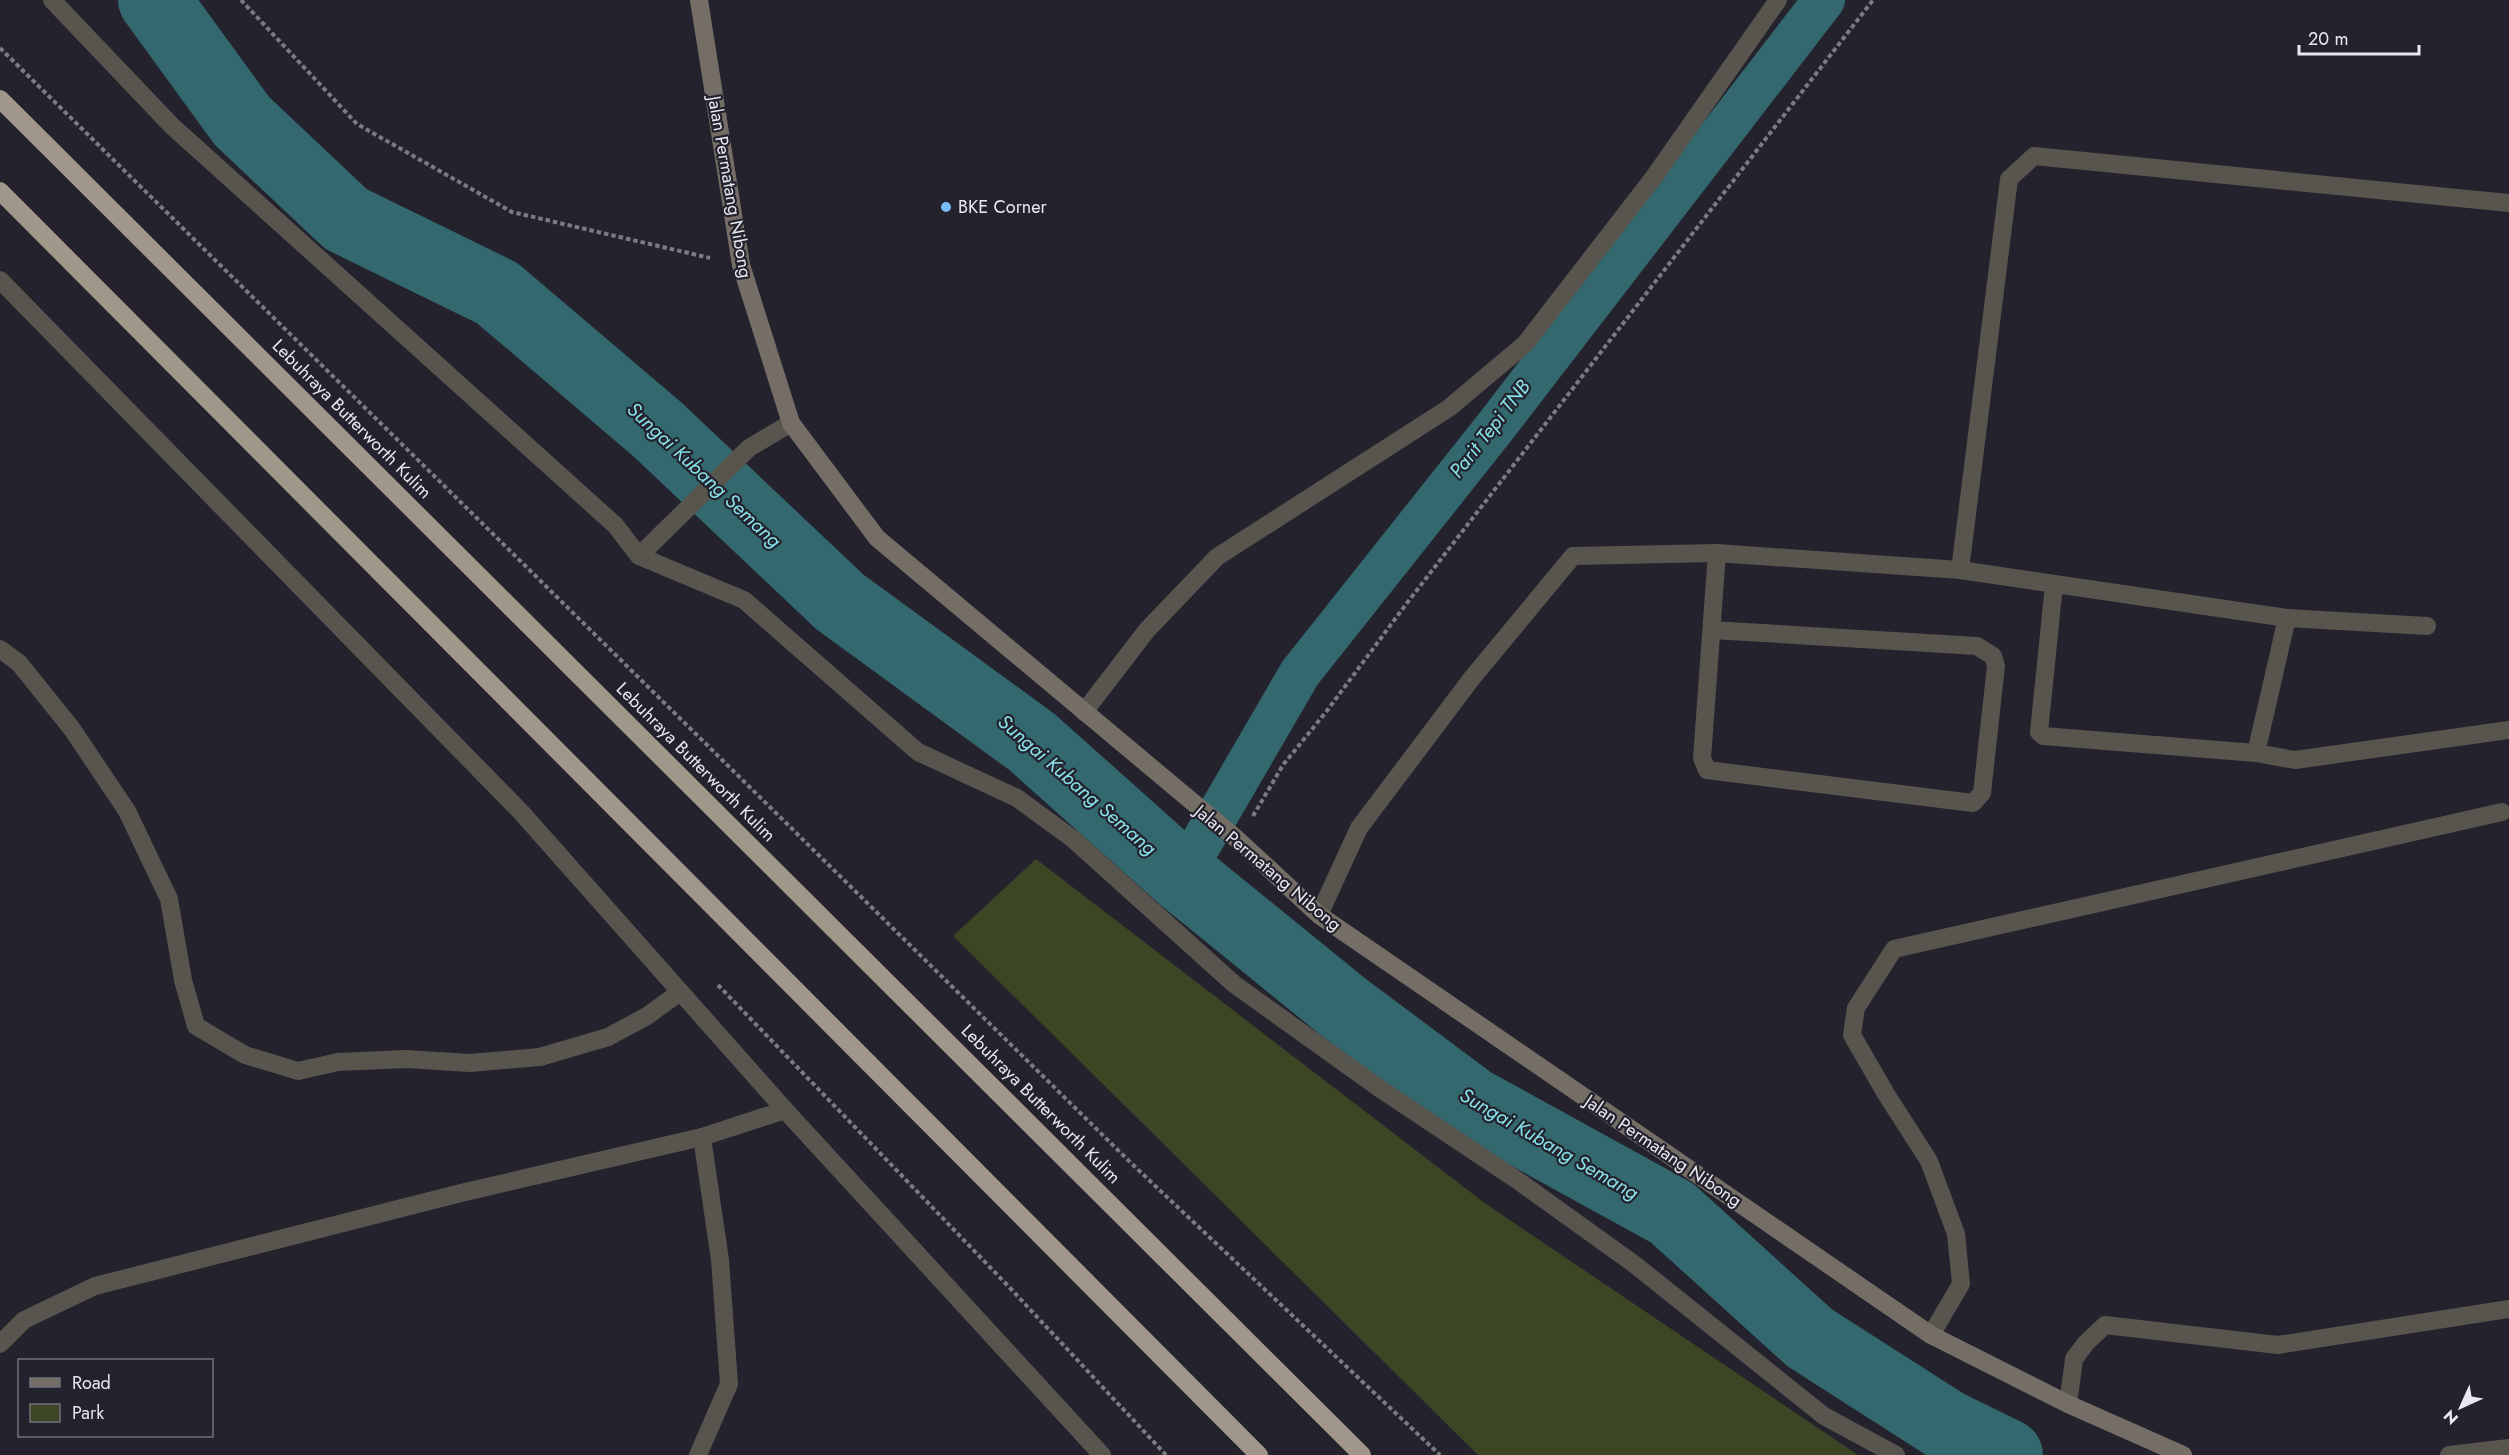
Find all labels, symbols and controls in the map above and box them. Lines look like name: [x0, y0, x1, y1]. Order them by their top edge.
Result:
scale bar: [2299, 18, 2419, 56]
text: 20 m: [2308, 26, 2348, 52]
street label: Jalan Permatang Nibong: [701, 92, 759, 280]
place label: BKE Corner: [958, 194, 1048, 220]
marker: BKE Corner: [939, 200, 953, 214]
street label: Lebuhraya Butterworth Kulim: [266, 333, 438, 505]
water label: Parit Tepi TNB: [1442, 374, 1538, 484]
water label: Sungai Kubang Semang: [620, 395, 788, 555]
street label: Lebuhraya Butterworth Kulim: [610, 676, 782, 848]
water label: Sungai Kubang Semang: [991, 708, 1163, 862]
street label: Jalan Permatang Nibong: [1187, 797, 1347, 937]
street label: Lebuhraya Butterworth Kulim: [955, 1018, 1127, 1190]
water label: Sungai Kubang Semang: [1454, 1081, 1644, 1207]
street label: Jalan Permatang Nibong: [1578, 1087, 1747, 1213]
legend: [18, 1359, 213, 1437]
text: Road: [72, 1370, 111, 1396]
north arrow: [2431, 1377, 2491, 1437]
text: Park: [72, 1400, 104, 1426]
text: N: [2438, 1405, 2463, 1430]

